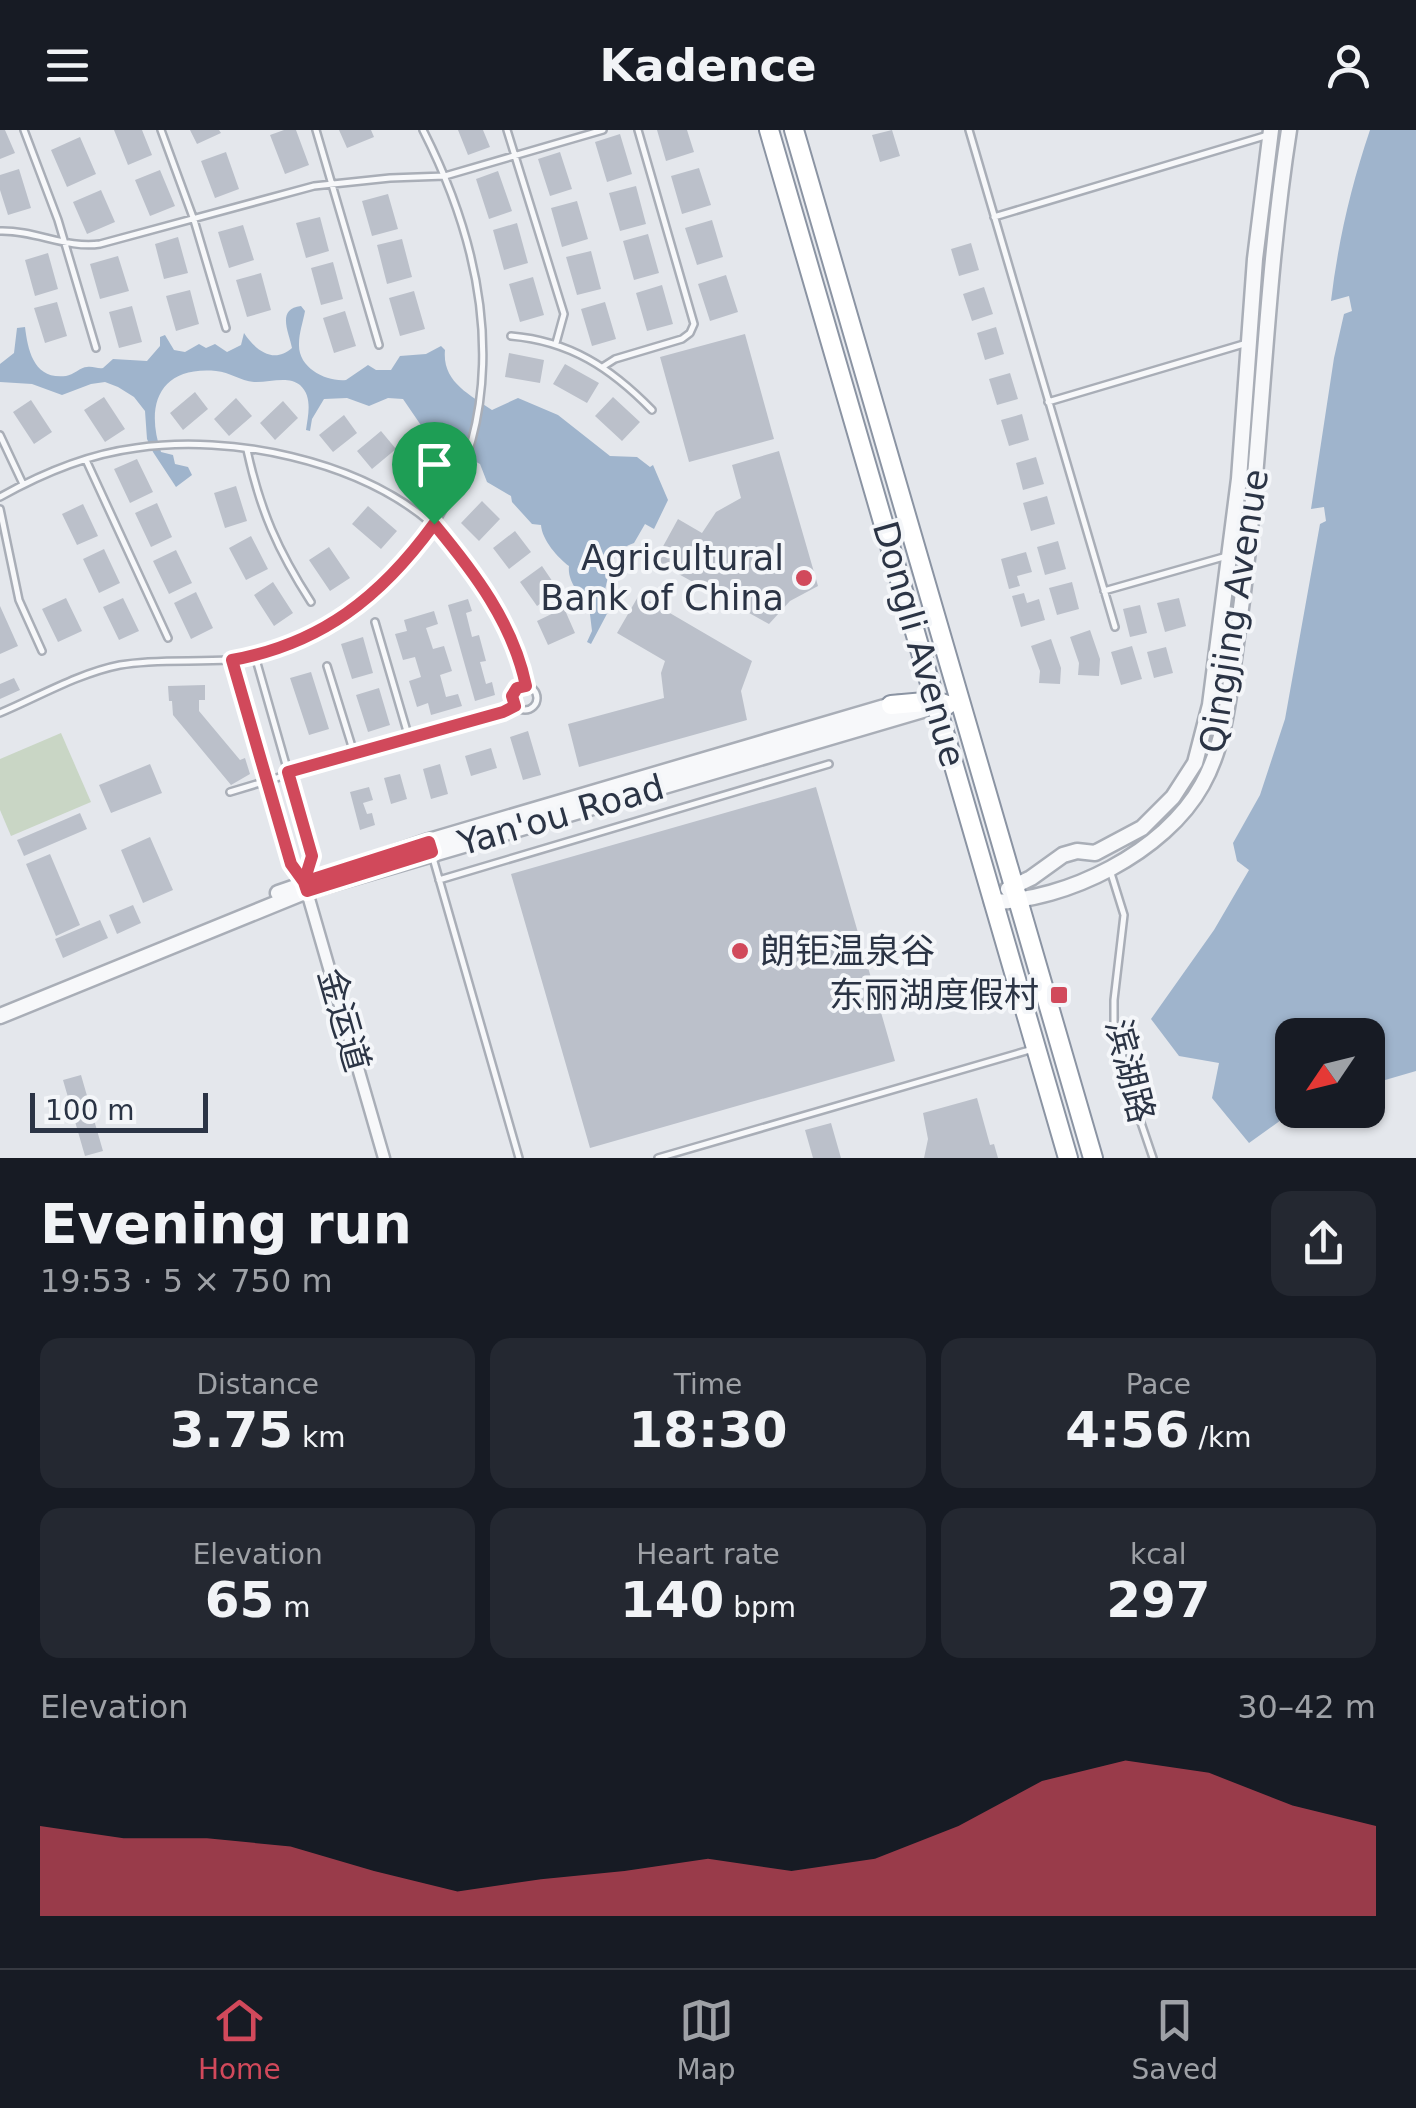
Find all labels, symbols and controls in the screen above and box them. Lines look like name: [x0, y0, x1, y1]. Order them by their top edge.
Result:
icon: menu: [40, 38, 95, 93]
icon: person: [1321, 38, 1376, 93]
text: Kadence: [599, 39, 817, 92]
pin: [392, 422, 477, 525]
icon: arrive: [407, 437, 462, 492]
street label: Qingjing Avenue: [1192, 466, 1276, 756]
street label: Dongli Avenue: [865, 517, 973, 771]
place label: Agricultural Bank of China: [540, 538, 784, 618]
marker: Agricultural Bank of China: [793, 567, 815, 589]
street label: Yan'ou Road: [452, 767, 669, 864]
place label: 朗钜温泉谷: [760, 931, 935, 971]
marker: 朗钜温泉谷: [729, 940, 751, 962]
street label: 金运道: [310, 964, 378, 1076]
place label: 东丽湖度假村: [829, 975, 1039, 1015]
marker: 东丽湖度假村: [1048, 984, 1070, 1006]
street label: 滨湖路: [1098, 1015, 1162, 1127]
north arrow: [1275, 1018, 1385, 1128]
map controls: [1275, 1018, 1385, 1128]
scale bar: [30, 1088, 208, 1133]
text: 100 m: [45, 1094, 135, 1127]
button: share: [1271, 1191, 1376, 1296]
text: Evening run: [40, 1192, 412, 1256]
text: 19:53 · 5 × 750 m: [40, 1262, 333, 1300]
text: Distance: [196, 1368, 319, 1401]
text: Time: [674, 1368, 742, 1401]
text: Pace: [1126, 1368, 1191, 1401]
text: 3.75: [170, 1401, 293, 1459]
text: 18:30: [628, 1401, 788, 1459]
text: 4:56: [1065, 1401, 1190, 1459]
text: km: [293, 1421, 346, 1454]
text: /km: [1190, 1421, 1251, 1454]
text: Elevation: [193, 1538, 323, 1571]
text: Heart rate: [636, 1538, 780, 1571]
text: kcal: [1130, 1538, 1187, 1571]
text: 65: [205, 1571, 274, 1629]
text: 140: [620, 1571, 724, 1629]
text: 297: [1106, 1571, 1211, 1629]
text: m: [274, 1591, 311, 1624]
text: bpm: [724, 1591, 796, 1624]
text: Elevation: [40, 1688, 189, 1726]
text: 30–42 m: [1237, 1688, 1376, 1726]
tab: Home: [198, 1993, 281, 2086]
tab: Map: [677, 1993, 736, 2086]
tab: Saved: [1132, 1993, 1218, 2086]

